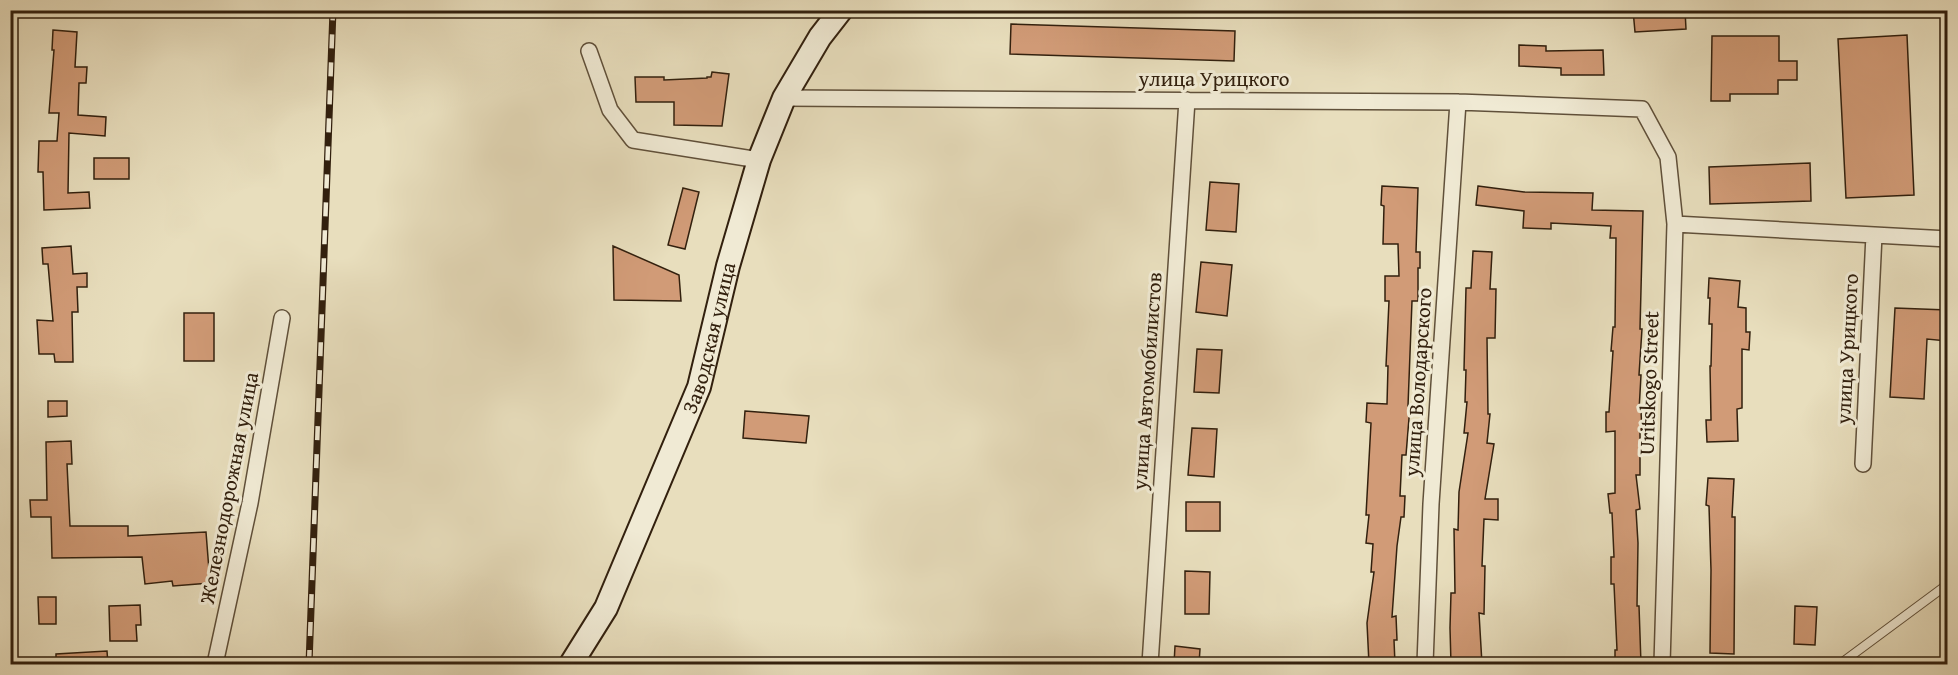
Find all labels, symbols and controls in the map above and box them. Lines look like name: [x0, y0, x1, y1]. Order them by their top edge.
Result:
street label: улица Урицкого: [1137, 63, 1290, 94]
street label: Заводская улица: [674, 259, 743, 418]
street label: улица Автомобилистов: [1123, 271, 1170, 492]
street label: улица Урицкого: [1827, 273, 1866, 426]
street label: улица Володарского: [1395, 286, 1440, 479]
street label: Uritskogo Street: [1630, 310, 1667, 455]
street label: Железнодорожная улица: [191, 369, 266, 607]

